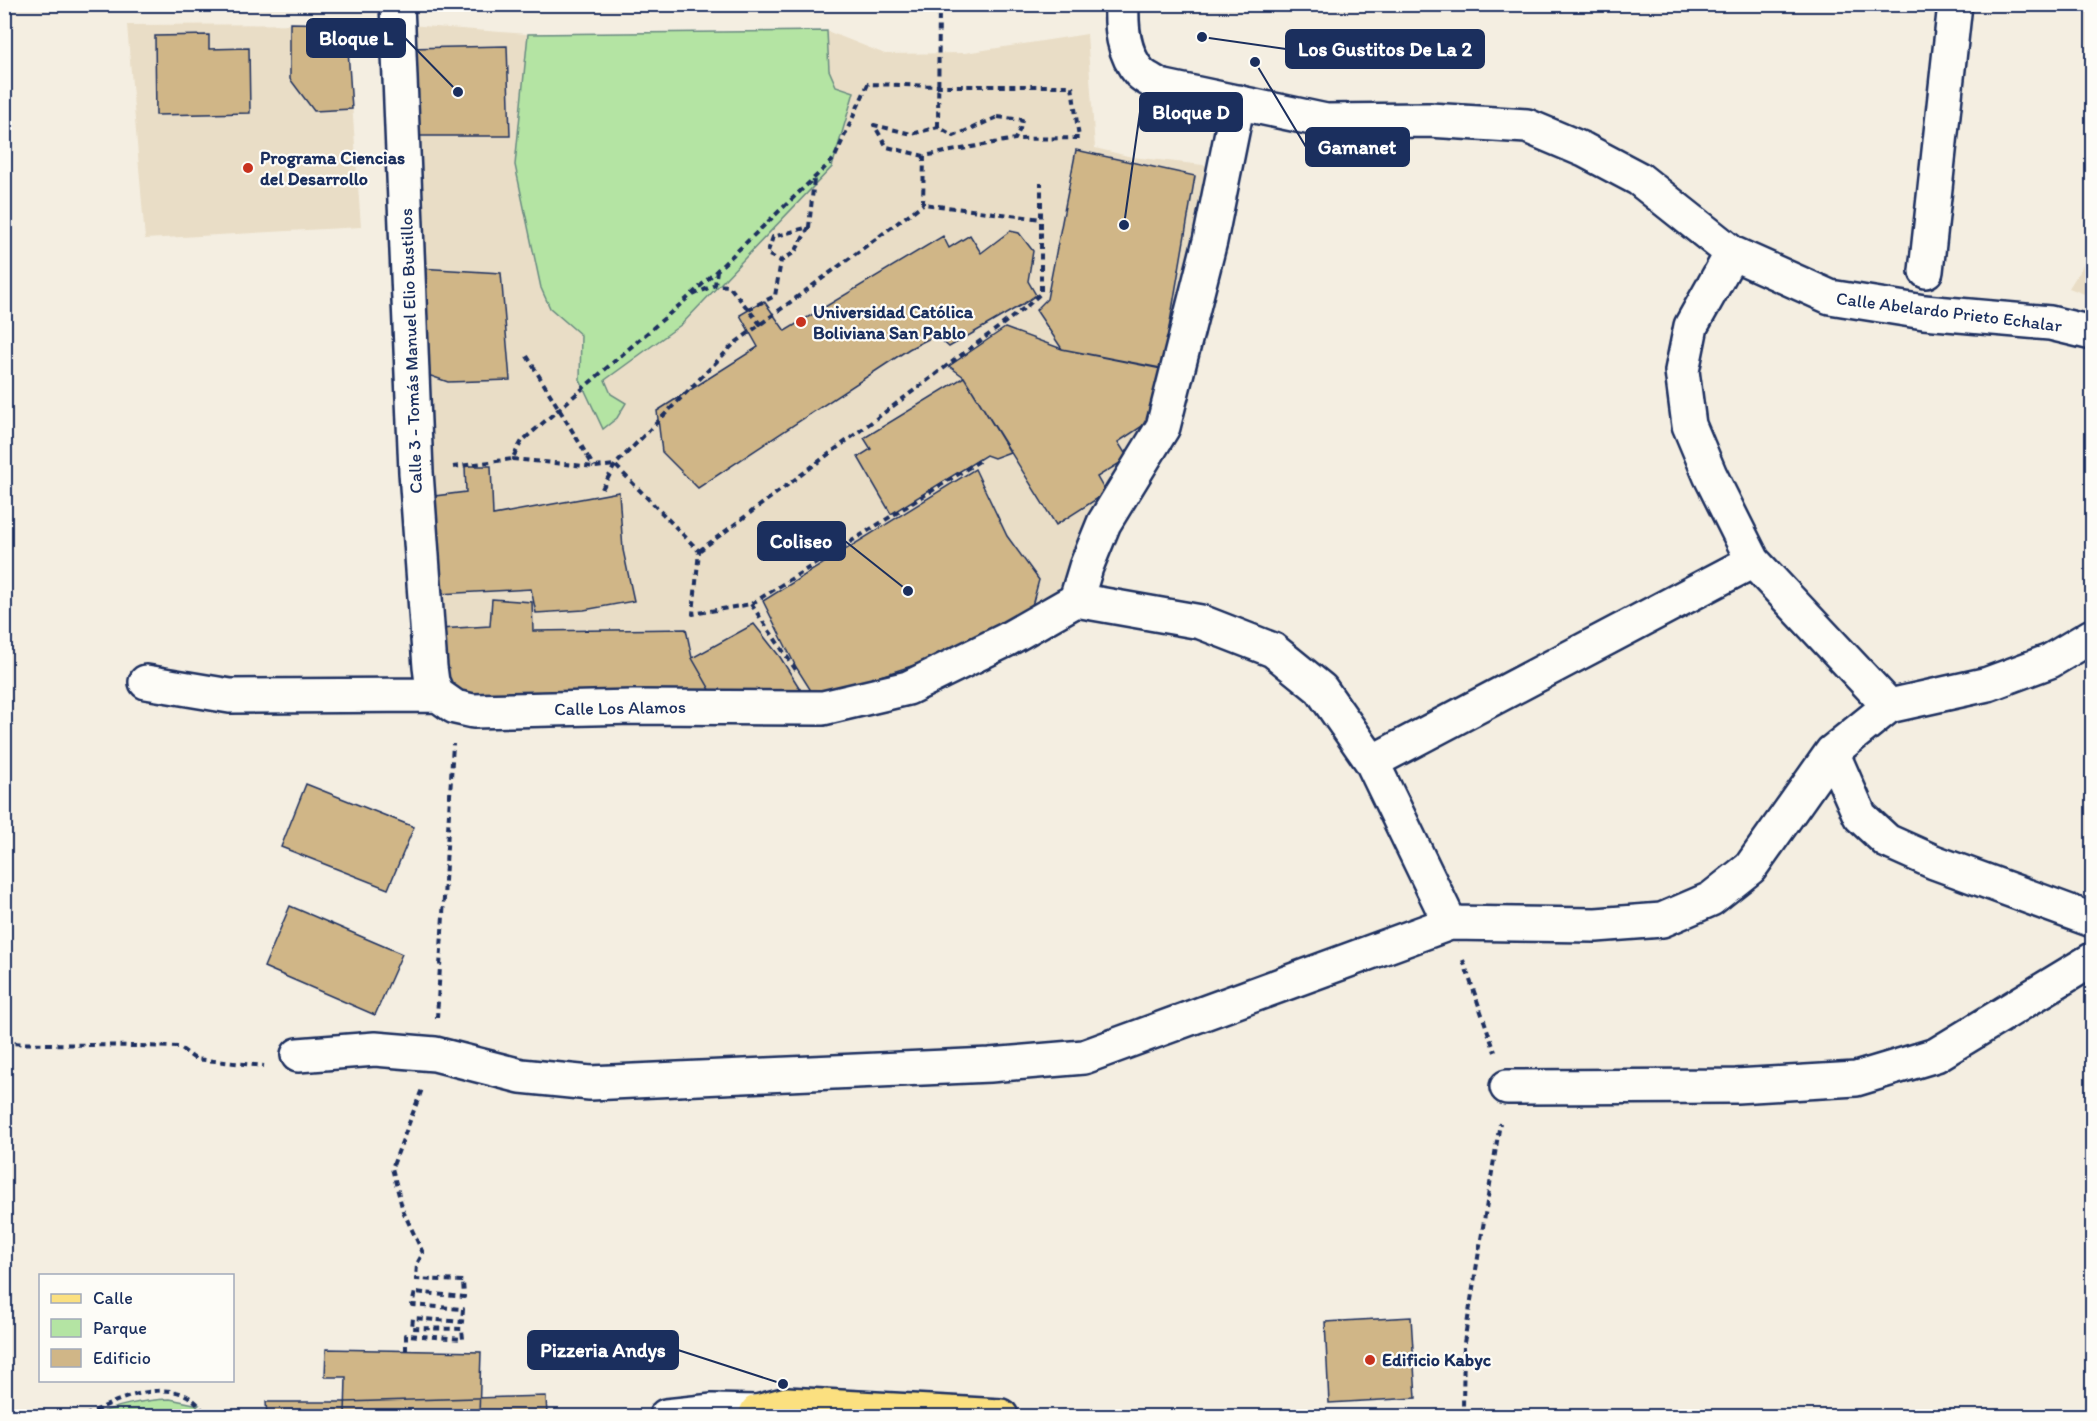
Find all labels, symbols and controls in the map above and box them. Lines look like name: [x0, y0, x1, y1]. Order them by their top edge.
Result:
callout: Bloque L: [307, 19, 405, 57]
text: Bloque L: [319, 26, 394, 51]
callout: Los Gustitos De La 2: [1286, 30, 1484, 68]
text: Los Gustitos De La 2: [1298, 37, 1472, 61]
callout: Bloque D: [1140, 93, 1242, 131]
text: Bloque D: [1152, 100, 1230, 125]
callout: Gamanet: [1306, 128, 1409, 166]
text: Gamanet: [1318, 135, 1397, 159]
place label: Programa Ciencias del Desarrollo: [260, 147, 405, 190]
marker: Programa Ciencias del Desarrollo: [241, 161, 255, 175]
street label: Calle 3 - Tomás Manuel Elio Bustillos: [395, 208, 427, 494]
street label: Calle Abelardo Prieto Echalar: [1835, 287, 2064, 337]
place label: Universidad Católica Boliviana San Pablo: [813, 301, 974, 344]
marker: Universidad Católica Boliviana San Pablo: [794, 315, 808, 329]
callout: Coliseo: [758, 522, 845, 560]
text: Coliseo: [770, 529, 832, 553]
street label: Calle Los Alamos: [554, 696, 686, 720]
legend: [39, 1274, 234, 1382]
text: Calle: [93, 1287, 133, 1309]
text: Parque: [93, 1317, 147, 1339]
callout: Pizzeria Andys: [528, 1331, 678, 1369]
text: Pizzeria Andys: [540, 1338, 666, 1363]
text: Edificio: [93, 1347, 151, 1369]
place label: Edificio Kabyc: [1382, 1349, 1492, 1371]
marker: Edificio Kabyc: [1363, 1353, 1377, 1367]

